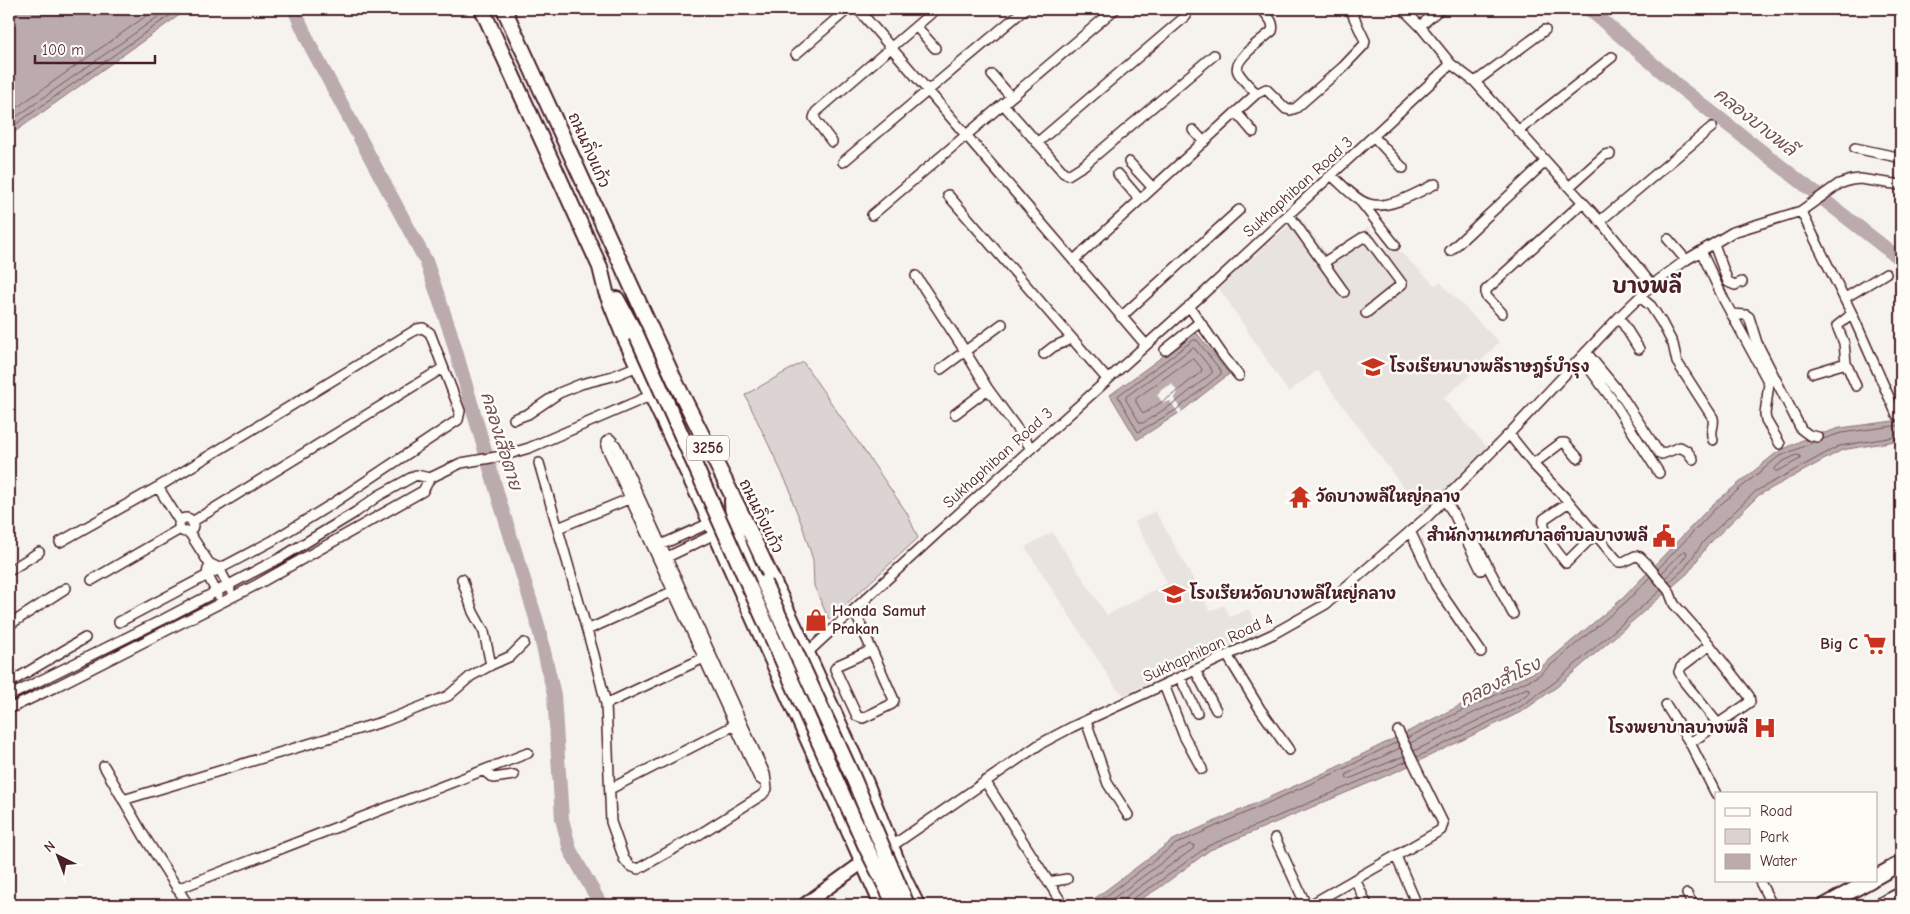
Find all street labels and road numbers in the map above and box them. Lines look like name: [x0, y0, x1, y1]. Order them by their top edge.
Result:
street label: ถนนกิ่งแก้ว: [564, 107, 619, 191]
street label: Sukhaphiban Road 3: [1239, 133, 1357, 241]
street label: Sukhaphiban Road 3: [939, 404, 1057, 512]
road number: 3256: [687, 436, 729, 460]
street label: ถนนกิ่งแก้ว: [735, 473, 793, 556]
street label: Sukhaphiban Road 4: [1140, 610, 1276, 686]

